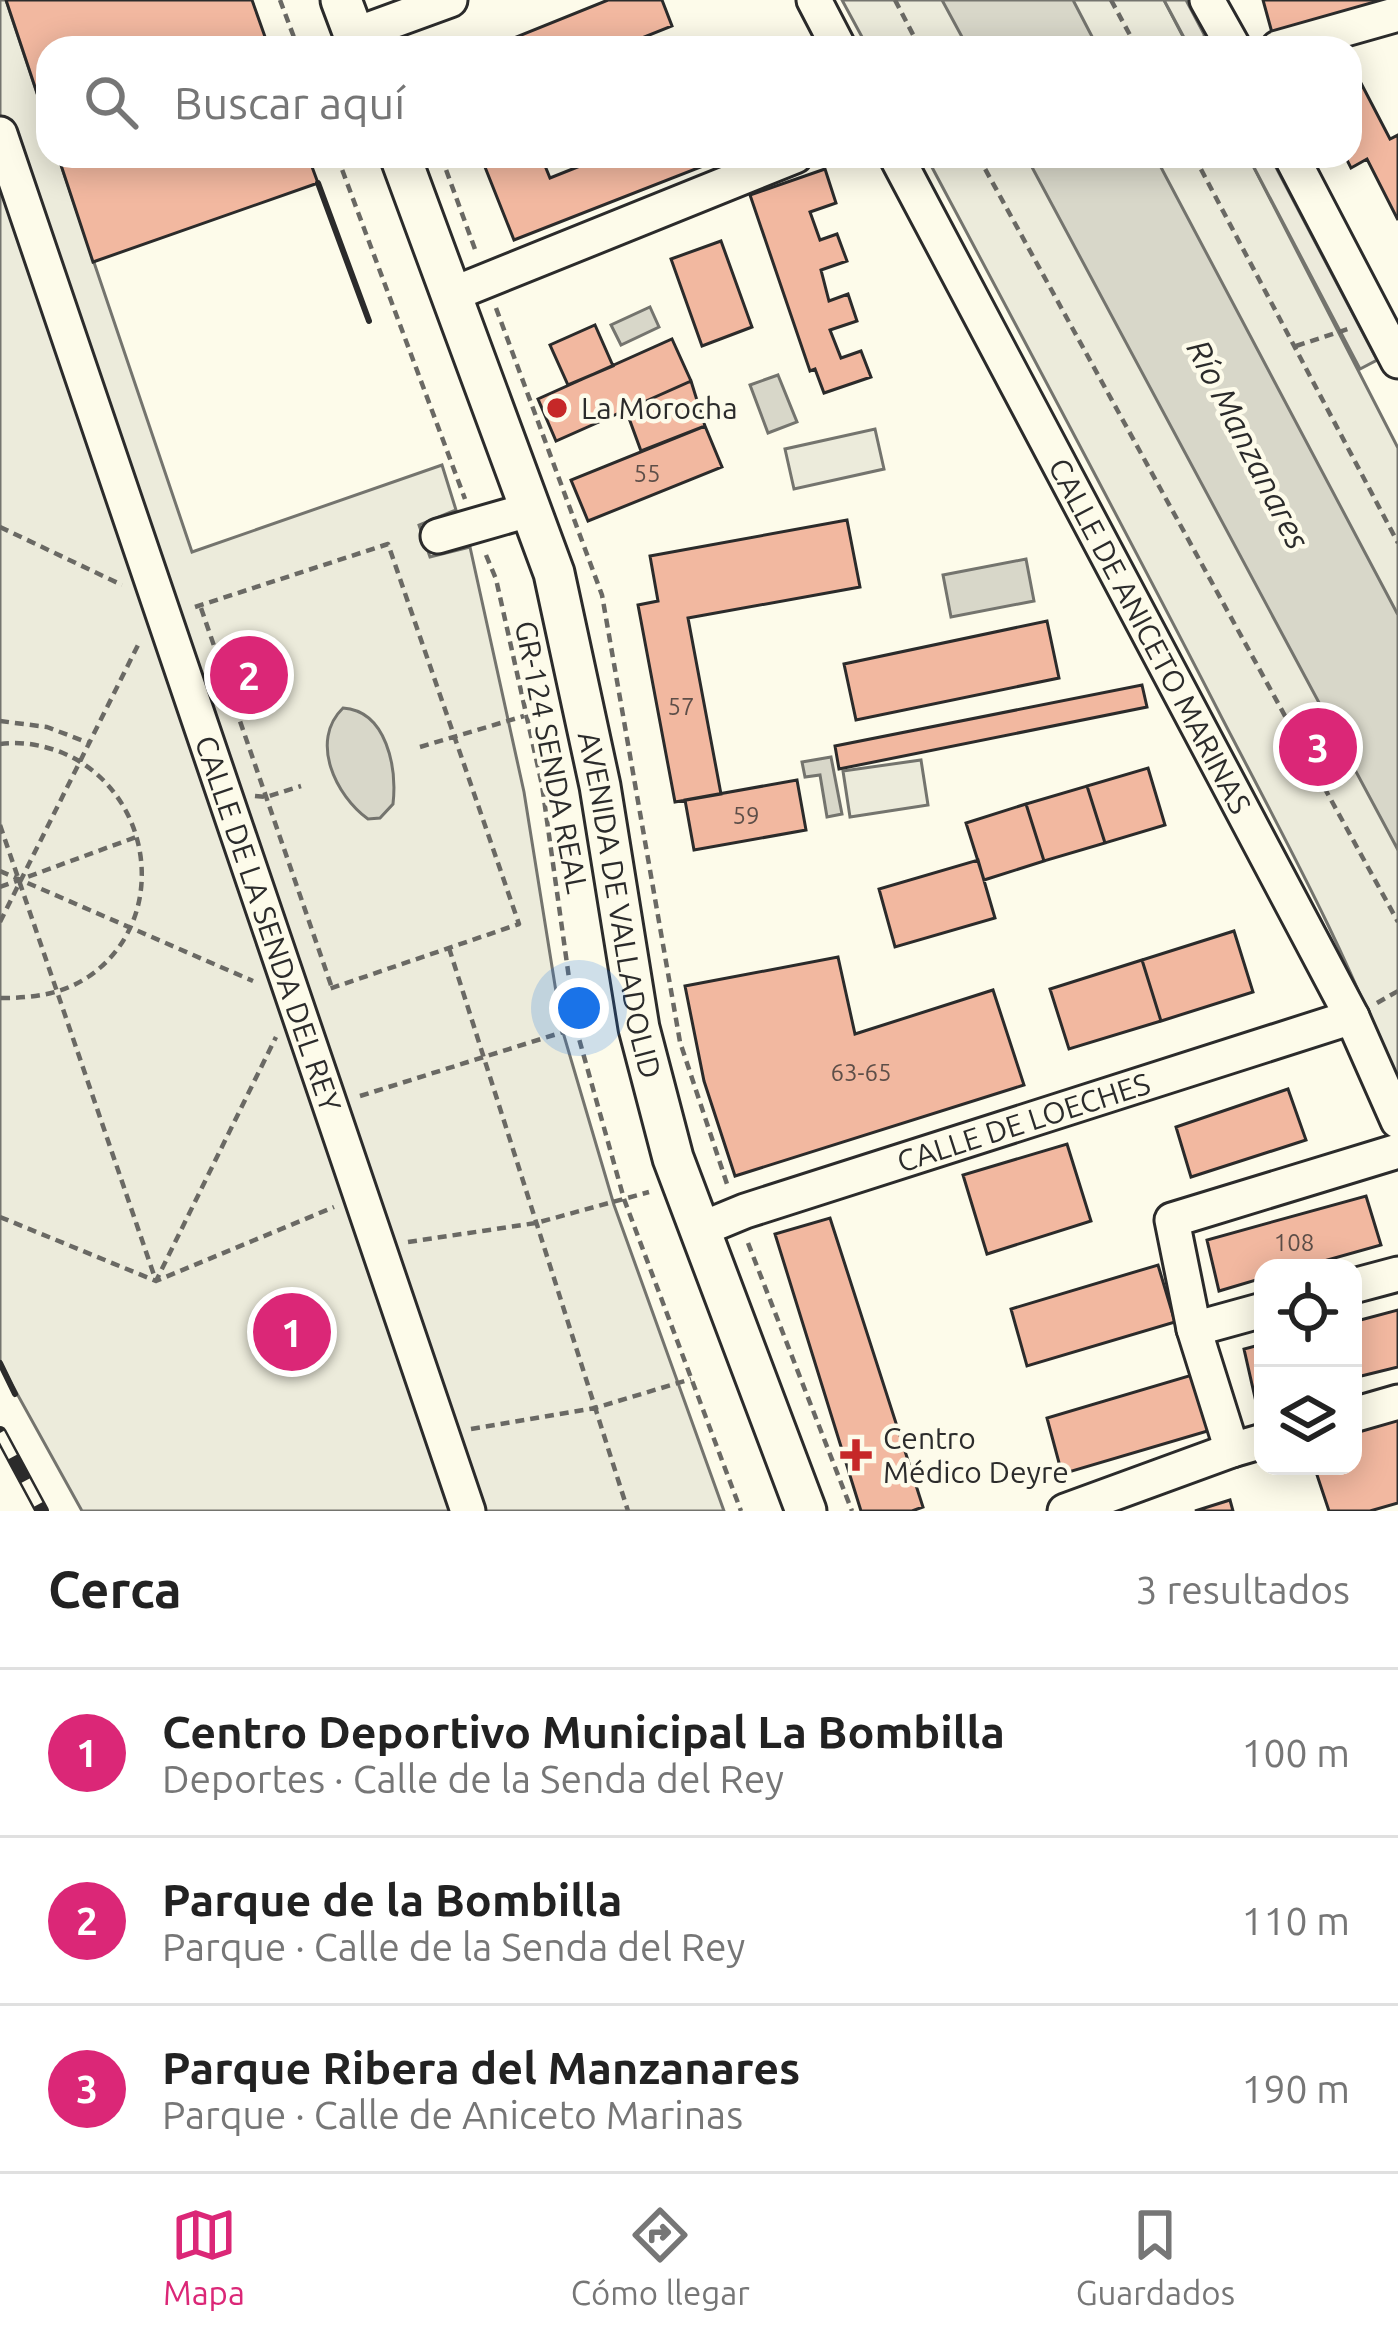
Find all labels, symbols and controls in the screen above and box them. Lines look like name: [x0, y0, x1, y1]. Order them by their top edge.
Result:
search box: [36, 36, 1362, 168]
icon: search: [78, 69, 144, 135]
text: Buscar aquí: [174, 77, 405, 128]
water label: Río Manzanares: [1180, 333, 1318, 555]
place label: La Morocha: [581, 391, 738, 425]
marker: La Morocha: [544, 395, 570, 421]
street label: CALLE DE ANICETO MARINAS: [1042, 452, 1258, 819]
house number: 55: [633, 460, 661, 487]
street label: GR-124 SENDA REAL: [509, 618, 595, 896]
pin: 2: [210, 630, 288, 720]
house number: 57: [667, 693, 695, 720]
pin: 3: [1279, 702, 1357, 792]
street label: AVENIDA DE VALLADOLID: [572, 728, 668, 1082]
street label: CALLE DE LA SENDA DEL REY: [189, 731, 348, 1117]
house number: 59: [732, 802, 760, 829]
your location: [549, 978, 609, 1038]
house number: 63-65: [830, 1059, 892, 1086]
street label: CALLE DE LOECHES: [893, 1066, 1154, 1178]
house number: 108: [1274, 1229, 1314, 1256]
map controls: [1254, 1259, 1362, 1475]
button: locate: [1254, 1259, 1362, 1367]
pin: 1: [253, 1287, 331, 1377]
button: layers: [1254, 1367, 1362, 1475]
place label: Centro Médico Deyre: [883, 1421, 1069, 1489]
marker: Centro Médico Deyre: [840, 1439, 872, 1471]
text: Cerca: [48, 1560, 182, 1618]
text: 3 resultados: [1136, 1568, 1350, 1611]
text: Centro Deportivo Municipal La Bombilla: [162, 1706, 1005, 1757]
text: 1: [76, 1731, 98, 1774]
text: 100 m: [1241, 1731, 1350, 1774]
text: Deportes · Calle de la Senda del Rey: [162, 1757, 784, 1800]
text: Parque de la Bombilla: [162, 1874, 622, 1925]
text: 2: [76, 1899, 98, 1942]
text: 110 m: [1241, 1899, 1350, 1942]
text: Parque · Calle de la Senda del Rey: [162, 1925, 745, 1968]
text: Parque Ribera del Manzanares: [162, 2042, 800, 2093]
text: 3: [76, 2067, 98, 2110]
text: 190 m: [1241, 2067, 1350, 2110]
text: Parque · Calle de Aniceto Marinas: [162, 2093, 743, 2136]
tab: Mapa: [163, 2202, 245, 2311]
tab: Cómo llegar: [571, 2202, 750, 2311]
tab: Guardados: [1076, 2202, 1235, 2311]

